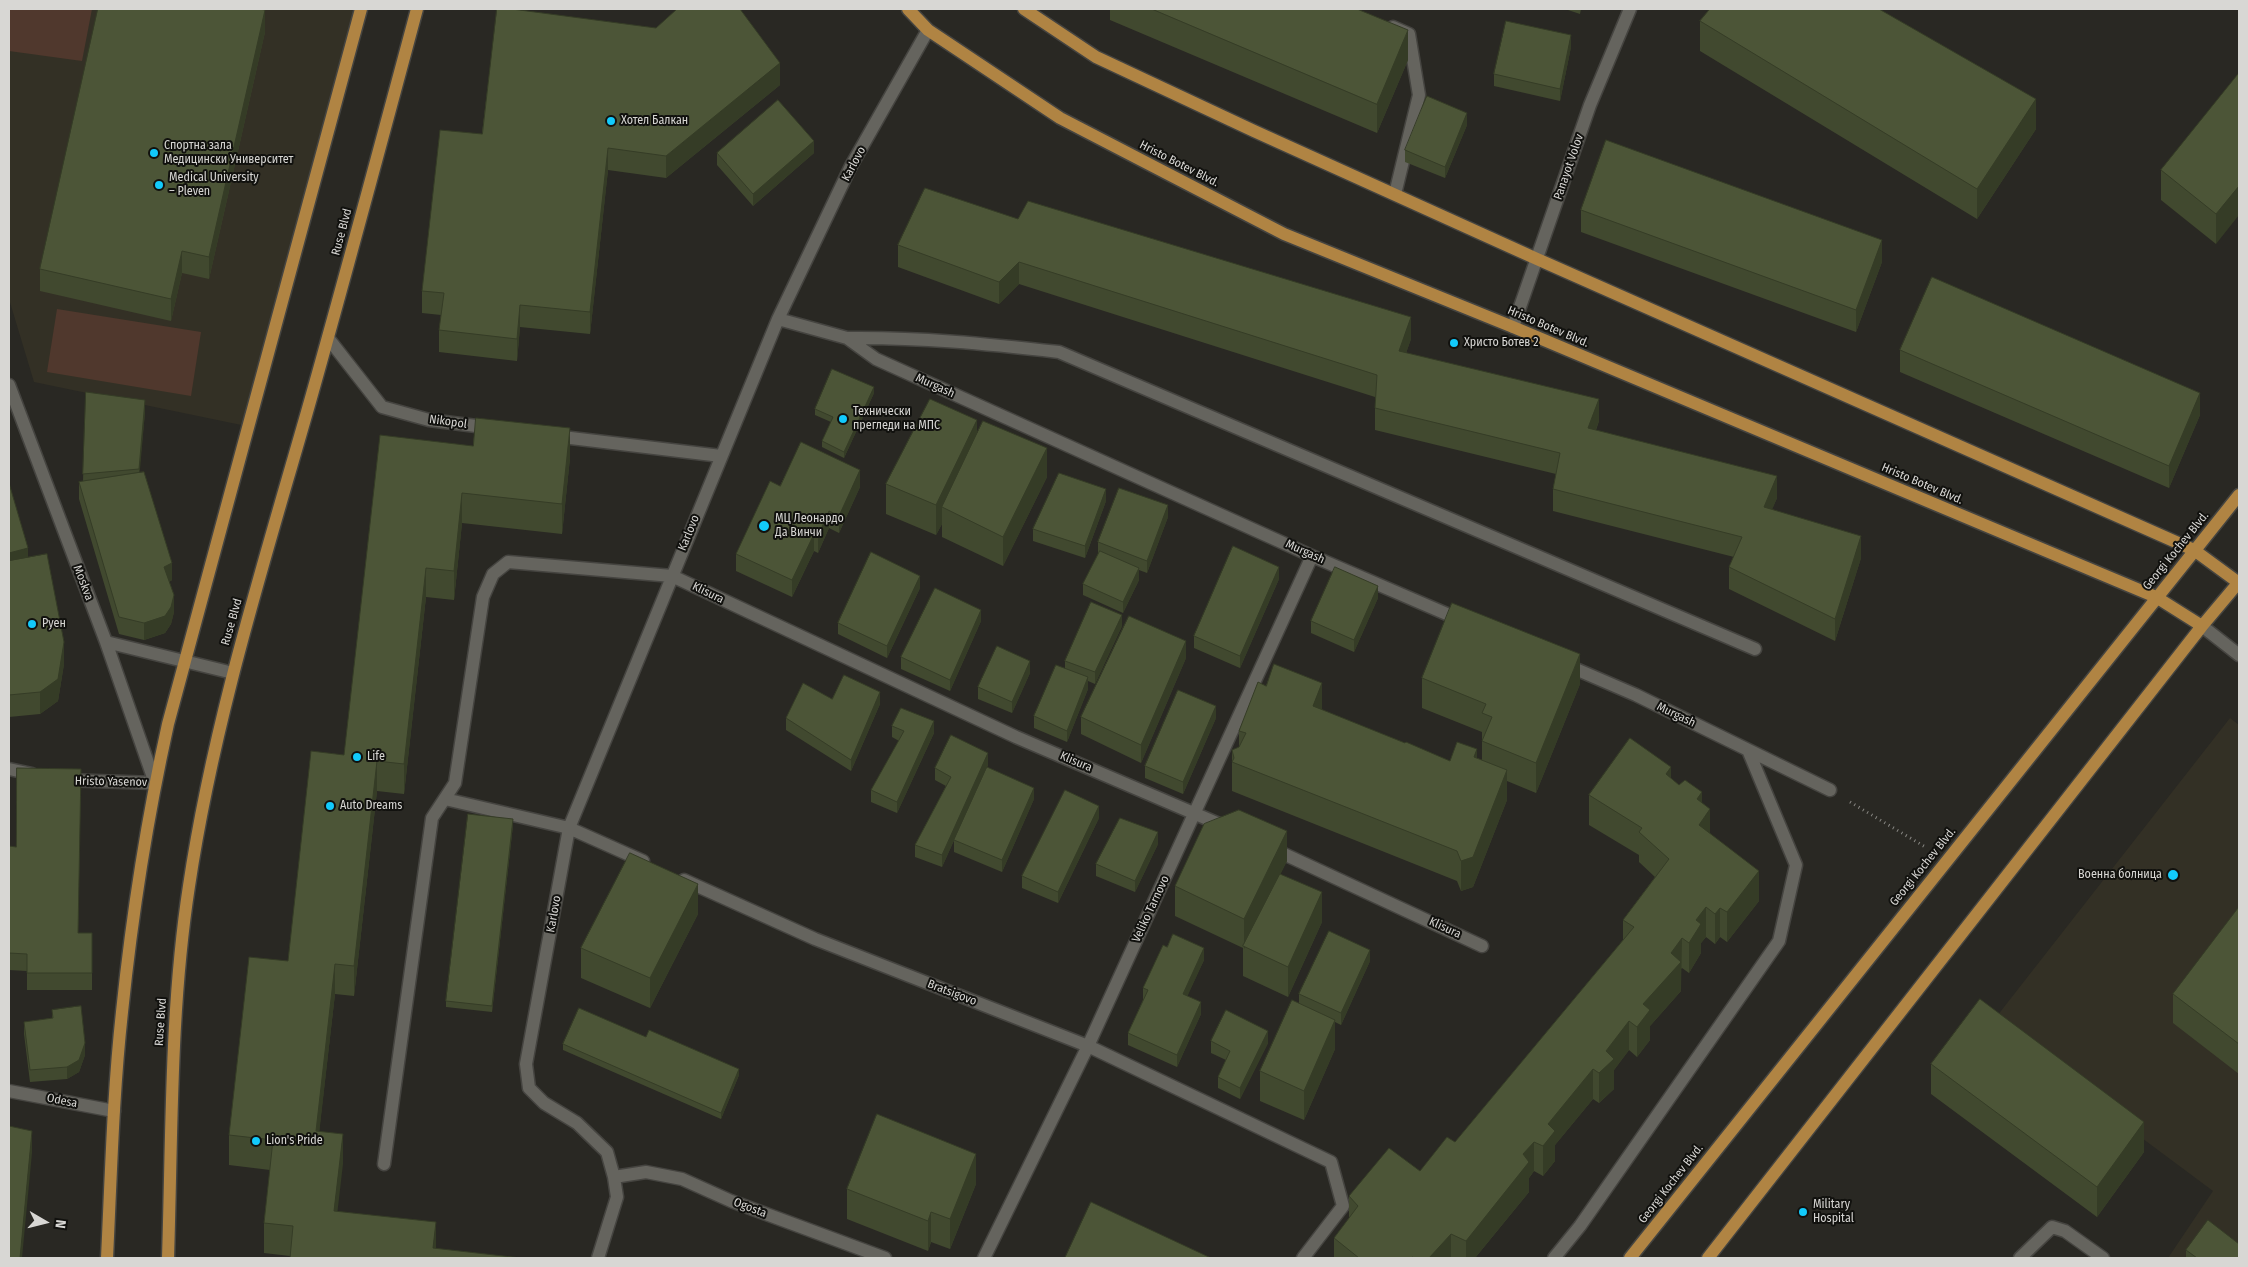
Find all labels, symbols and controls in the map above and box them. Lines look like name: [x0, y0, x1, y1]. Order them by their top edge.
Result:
place label: Хотел Балкан: [621, 114, 688, 128]
marker: Хотел Балкан: [605, 115, 617, 127]
street label: Panayot Volov: [1551, 132, 1587, 202]
street label: Hristo Botev Blvd.: [1137, 138, 1221, 190]
place label: Спортна зала Медицински Университет: [164, 139, 293, 167]
street label: Karlovo: [839, 144, 869, 184]
marker: Спортна зала Медицински Университет: [148, 147, 160, 159]
place label: Medical University – Pleven: [169, 171, 259, 199]
marker: Medical University – Pleven: [153, 179, 165, 191]
street label: Ruse Blvd: [329, 207, 355, 257]
street label: Hristo Botev Blvd.: [1505, 303, 1591, 351]
place label: Христо Ботев 2: [1464, 336, 1539, 350]
marker: Христо Ботев 2: [1448, 337, 1460, 349]
street label: Murgash: [913, 371, 957, 401]
place label: Технически прегледи на МПС: [853, 405, 940, 433]
street label: Nikopol: [428, 412, 468, 432]
marker: Технически прегледи на МПС: [837, 413, 849, 425]
street label: Hristo Botev Blvd.: [1879, 460, 1965, 508]
street label: Georgi Kochev Blvd.: [2140, 509, 2212, 593]
place label: МЦ Леонардо Да Винчи: [775, 512, 844, 540]
street label: Karlovo: [675, 513, 703, 553]
marker: МЦ Леонардо Да Винчи: [757, 519, 771, 533]
street label: Murgash: [1283, 537, 1327, 567]
street label: Moskva: [70, 563, 96, 603]
street label: Klisura: [690, 579, 726, 607]
street label: Ruse Blvd: [218, 597, 246, 647]
place label: Руен: [42, 617, 66, 631]
marker: Руен: [26, 618, 38, 630]
street label: Murgash: [1654, 699, 1698, 731]
street label: Klisura: [1058, 749, 1094, 775]
place label: Life: [367, 750, 385, 764]
marker: Life: [351, 751, 363, 763]
street label: Hristo Yasenov: [75, 774, 147, 790]
place label: Auto Dreams: [340, 799, 402, 813]
marker: Auto Dreams: [324, 800, 336, 812]
street label: Georgi Kochev Blvd.: [1887, 825, 1959, 909]
place label: Военна болница: [2078, 868, 2162, 882]
marker: Военна болница: [2166, 868, 2180, 882]
street label: Veliko Tarnovo: [1129, 873, 1173, 945]
street label: Karlovo: [544, 894, 564, 934]
street label: Klisura: [1427, 914, 1463, 942]
street label: Bratsigovo: [925, 977, 979, 1009]
street label: Ruse Blvd: [152, 998, 170, 1046]
street label: Odesa: [46, 1091, 78, 1111]
place label: Lion's Pride: [266, 1134, 323, 1148]
marker: Lion's Pride: [250, 1135, 262, 1147]
street label: Georgi Kochev Blvd.: [1636, 1142, 1706, 1226]
street label: Ogosta: [731, 1195, 769, 1221]
north arrow: [20, 1197, 70, 1247]
place label: Military Hospital: [1813, 1198, 1854, 1226]
marker: Military Hospital: [1797, 1206, 1809, 1218]
text: N: [51, 1219, 69, 1229]

